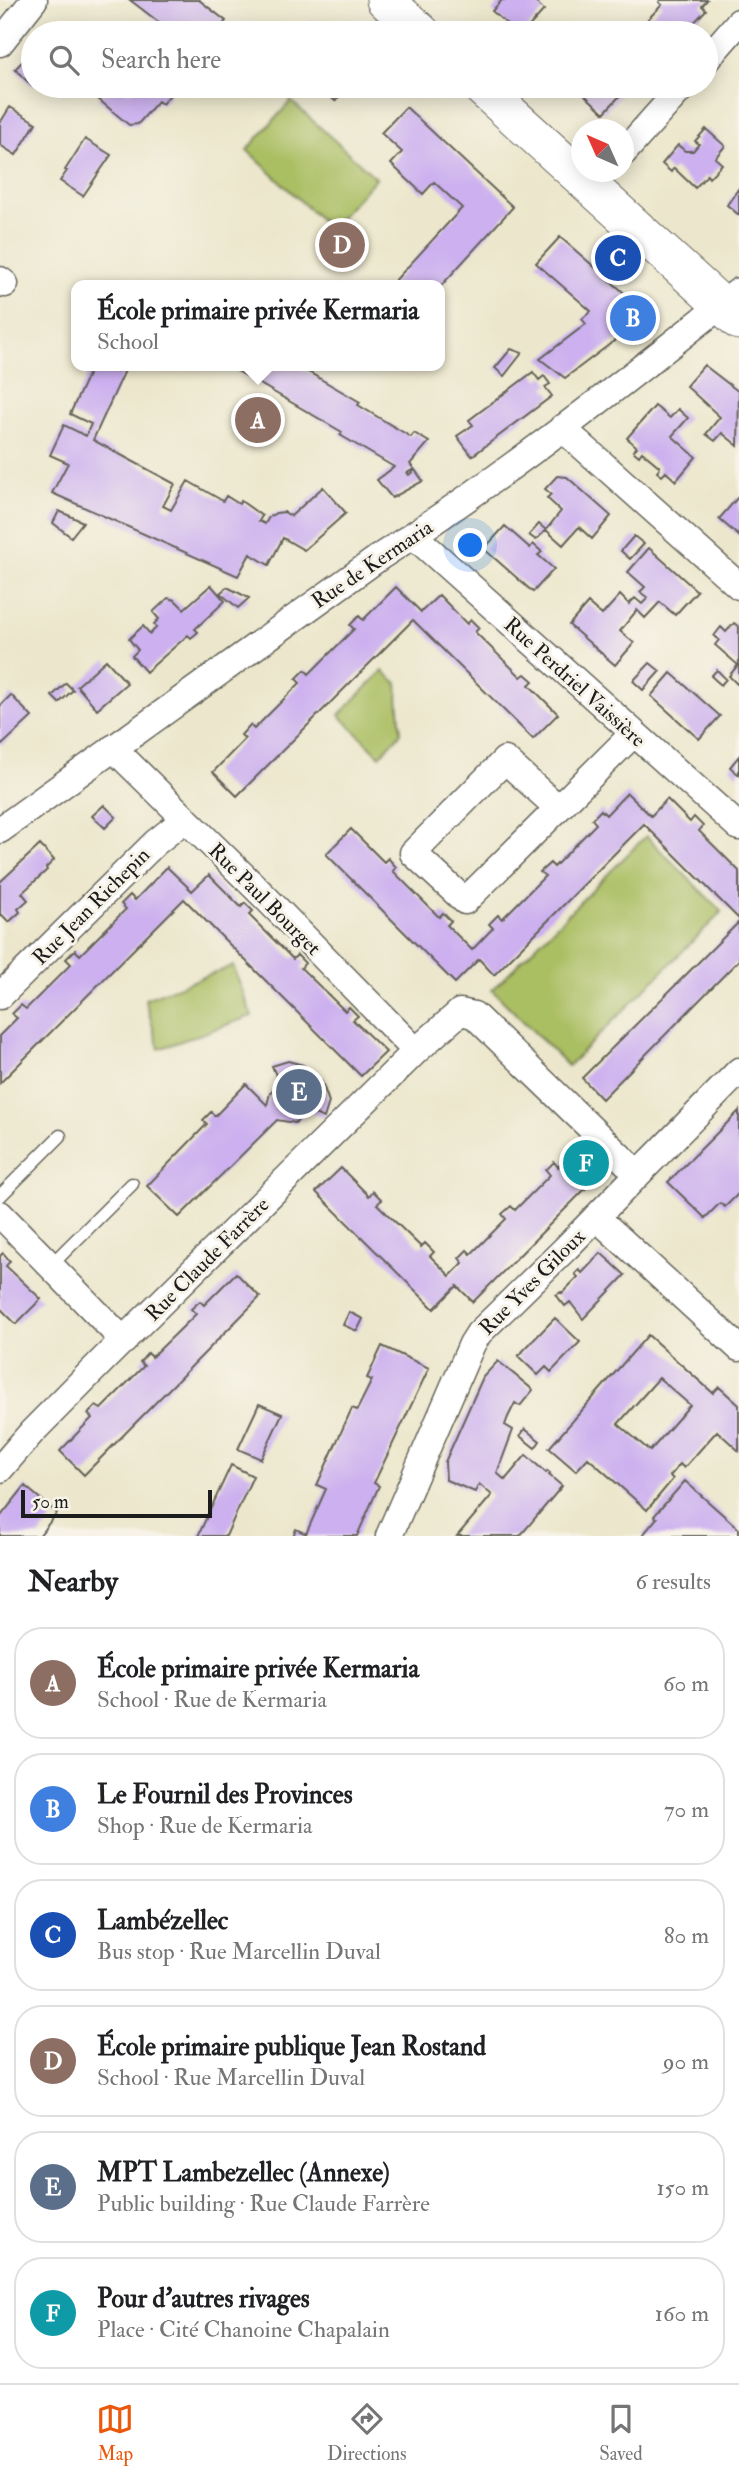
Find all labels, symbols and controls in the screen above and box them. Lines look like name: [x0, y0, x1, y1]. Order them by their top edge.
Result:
search box: [21, 21, 718, 98]
icon: search: [45, 41, 83, 79]
text: Search here: [101, 44, 221, 76]
north arrow: [571, 119, 634, 182]
pin: D: [319, 219, 365, 271]
pin: C: [595, 232, 641, 284]
popup: [71, 280, 445, 371]
pin: B: [610, 292, 656, 344]
text: École primaire privée Kermaria: [97, 295, 419, 327]
text: School: [97, 327, 159, 356]
pin: A: [235, 394, 281, 446]
street label: Rue de Kermaria: [307, 514, 438, 615]
your location: [453, 528, 487, 562]
street label: Rue Perdriel Vaissière: [498, 612, 651, 753]
street label: Rue Paul Bourget: [203, 837, 327, 961]
street label: Rue Jean Richepin: [27, 842, 156, 971]
pin: E: [276, 1066, 322, 1118]
pin: F: [563, 1137, 609, 1189]
street label: Rue Claude Farrère: [140, 1191, 275, 1327]
street label: Rue Yves Giloux: [474, 1223, 592, 1341]
scale bar: [21, 1487, 212, 1519]
text: 50 m: [32, 1490, 69, 1514]
text: Nearby: [28, 1563, 118, 1600]
text: 6 results: [636, 1567, 711, 1596]
text: École primaire privée Kermaria: [97, 1653, 419, 1685]
text: A: [46, 1669, 60, 1698]
text: 60 m: [663, 1669, 709, 1698]
text: School · Rue de Kermaria: [97, 1685, 327, 1714]
text: Le Fournil des Provinces: [97, 1779, 353, 1811]
text: B: [45, 1795, 61, 1824]
text: 70 m: [664, 1795, 709, 1824]
text: Shop · Rue de Kermaria: [97, 1811, 313, 1840]
text: Lambézellec: [97, 1905, 228, 1937]
text: C: [45, 1921, 61, 1950]
text: 80 m: [664, 1921, 709, 1950]
text: Bus stop · Rue Marcellin Duval: [97, 1937, 381, 1966]
text: École primaire publique Jean Rostand: [97, 2031, 486, 2063]
text: D: [44, 2047, 62, 2076]
text: 90 m: [663, 2047, 709, 2076]
text: School · Rue Marcellin Duval: [97, 2063, 365, 2092]
text: MPT Lambezellec (Annexe): [97, 2157, 390, 2189]
text: E: [45, 2173, 61, 2202]
text: 150 m: [656, 2173, 709, 2202]
text: Public building · Rue Claude Farrère: [97, 2189, 430, 2218]
text: Pour d’autres rivages: [97, 2283, 310, 2315]
text: F: [46, 2299, 60, 2328]
text: 160 m: [655, 2299, 709, 2328]
text: Place · Cité Chanoine Chapalain: [97, 2315, 390, 2344]
tab: Map: [96, 2400, 134, 2466]
tab: Directions: [327, 2400, 407, 2466]
tab: Saved: [599, 2400, 643, 2466]

